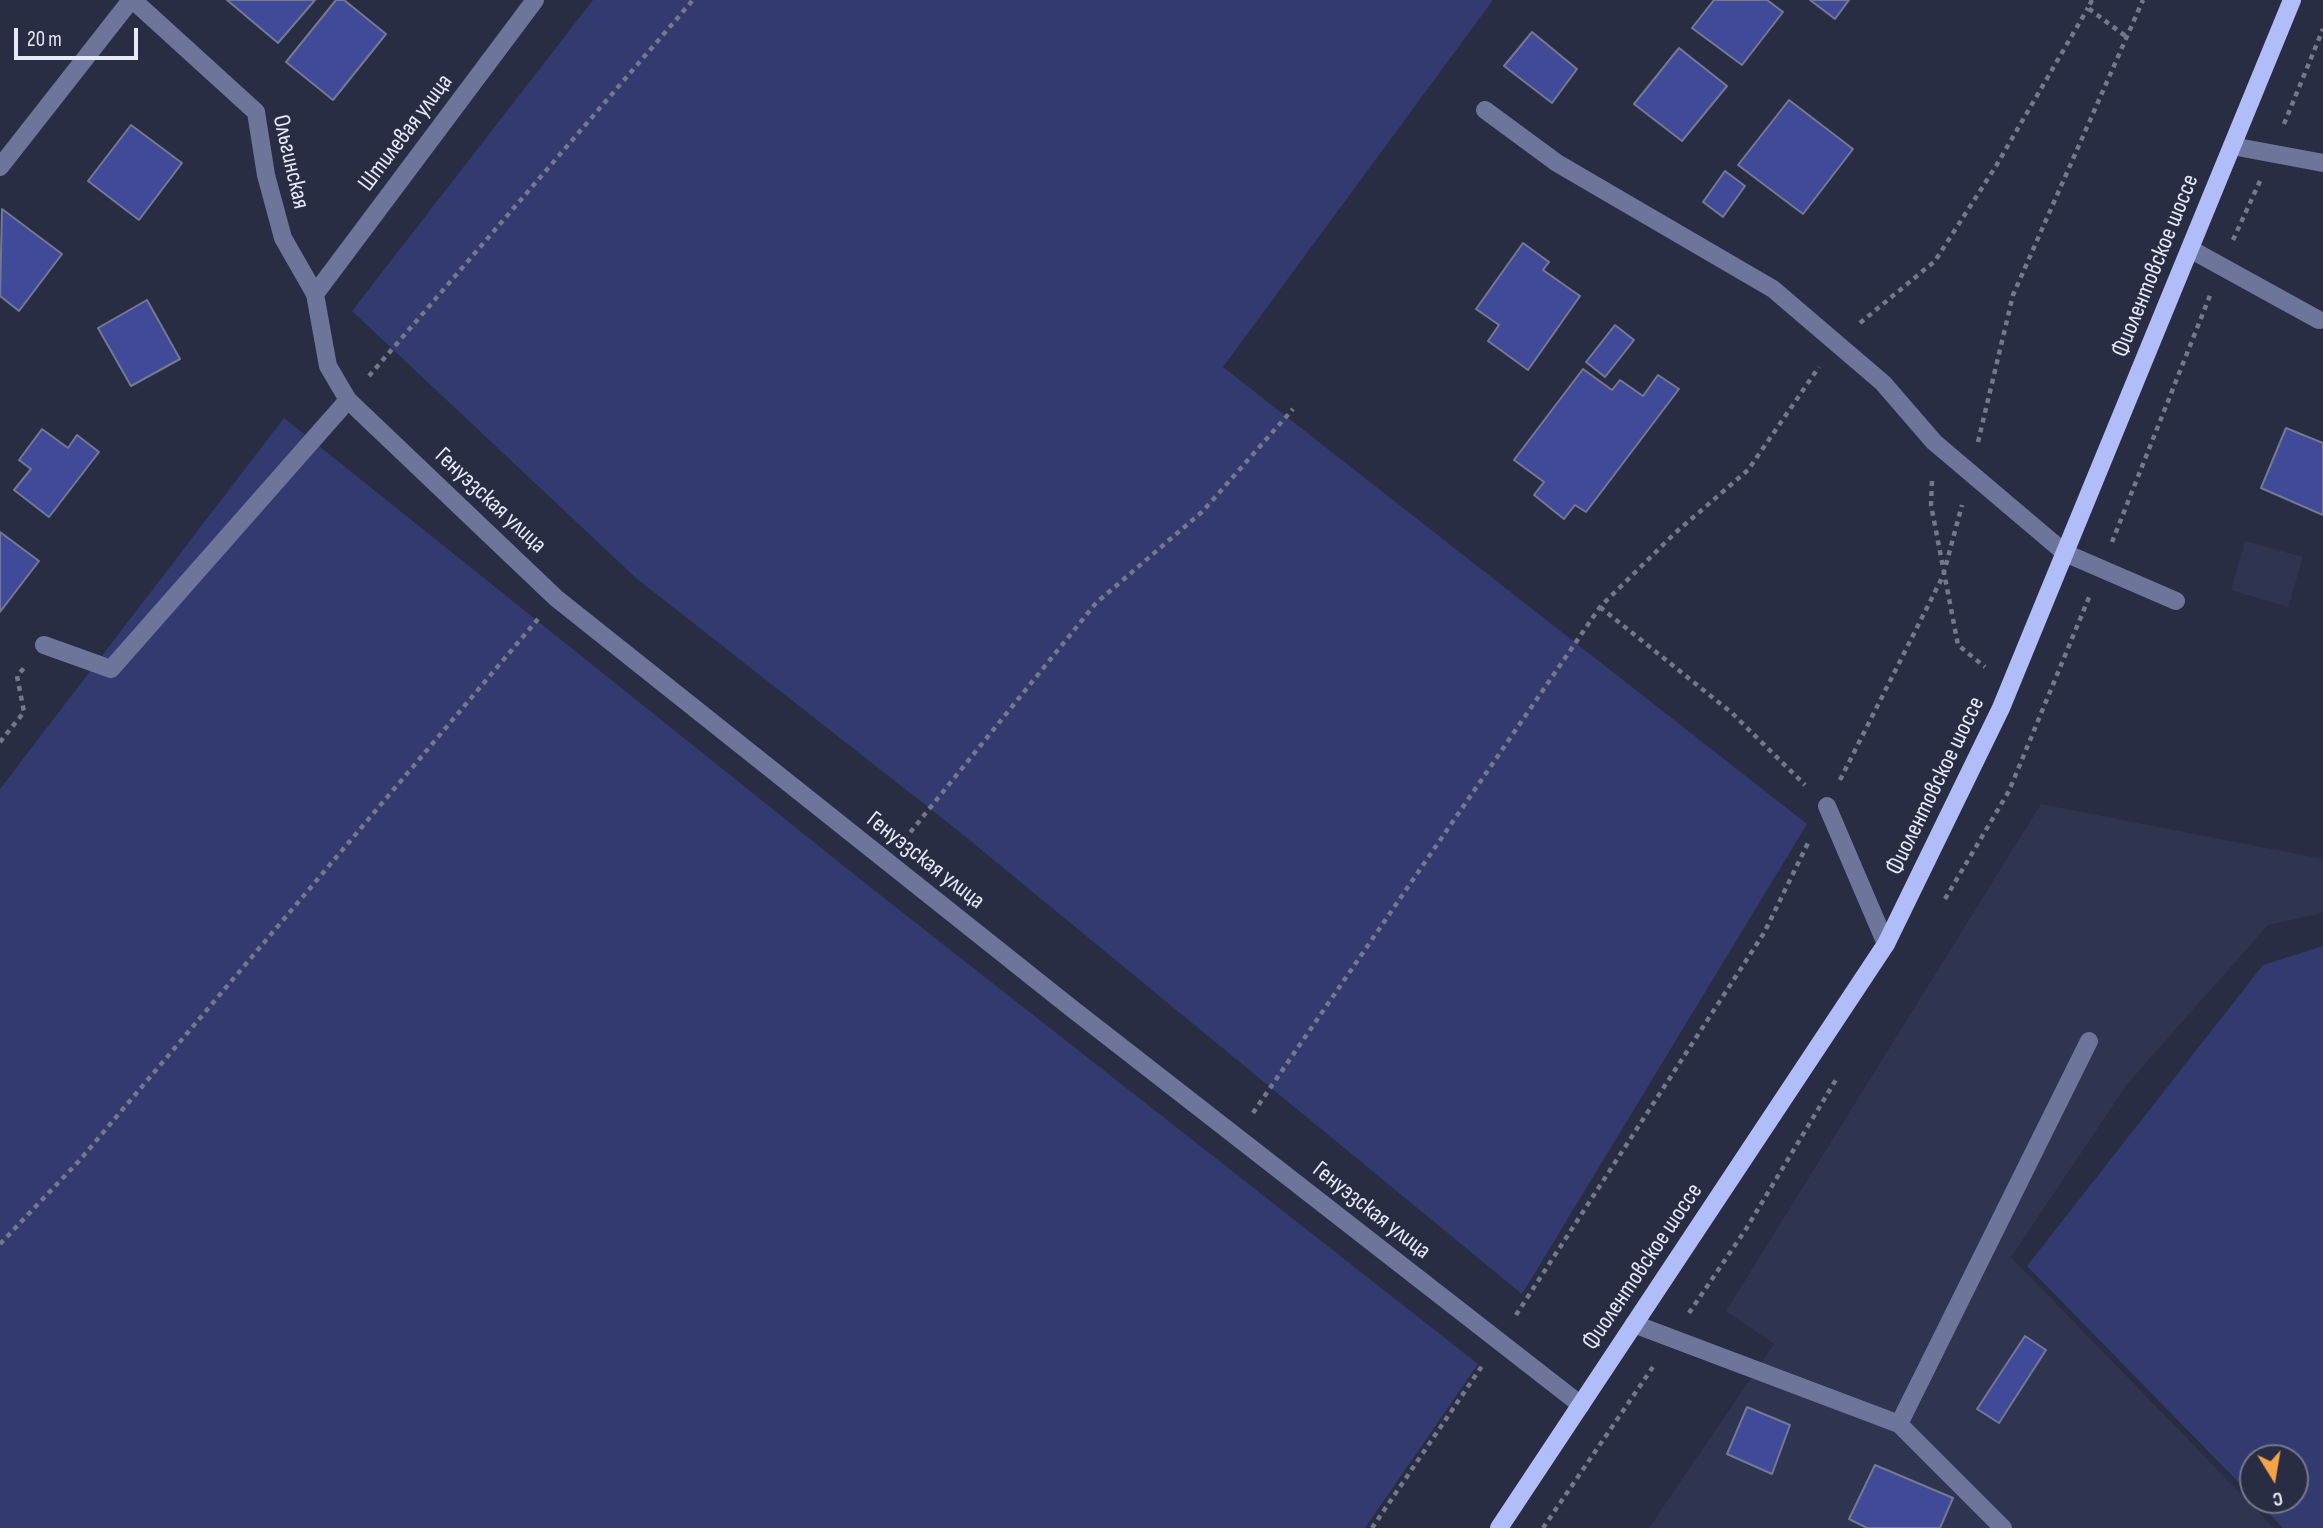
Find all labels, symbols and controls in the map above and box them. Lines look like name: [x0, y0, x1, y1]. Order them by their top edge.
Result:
scale bar: [18, 14, 142, 58]
text: 20 m: [27, 27, 62, 52]
street label: Штилевая улица: [353, 69, 459, 197]
street label: Ольгинская: [265, 112, 315, 212]
street label: Фиолентовское шоссе: [2106, 170, 2206, 362]
street label: Генуэзская улица: [428, 442, 552, 560]
street label: Фиолентовское шоссе: [1880, 692, 1992, 880]
street label: Генуэзская улица: [860, 806, 990, 916]
street label: Генуэзская улица: [1306, 1156, 1436, 1266]
street label: Фиолентовское шоссе: [1577, 1178, 1709, 1356]
north arrow: [2239, 1444, 2309, 1514]
text: С: [2271, 1486, 2285, 1510]

